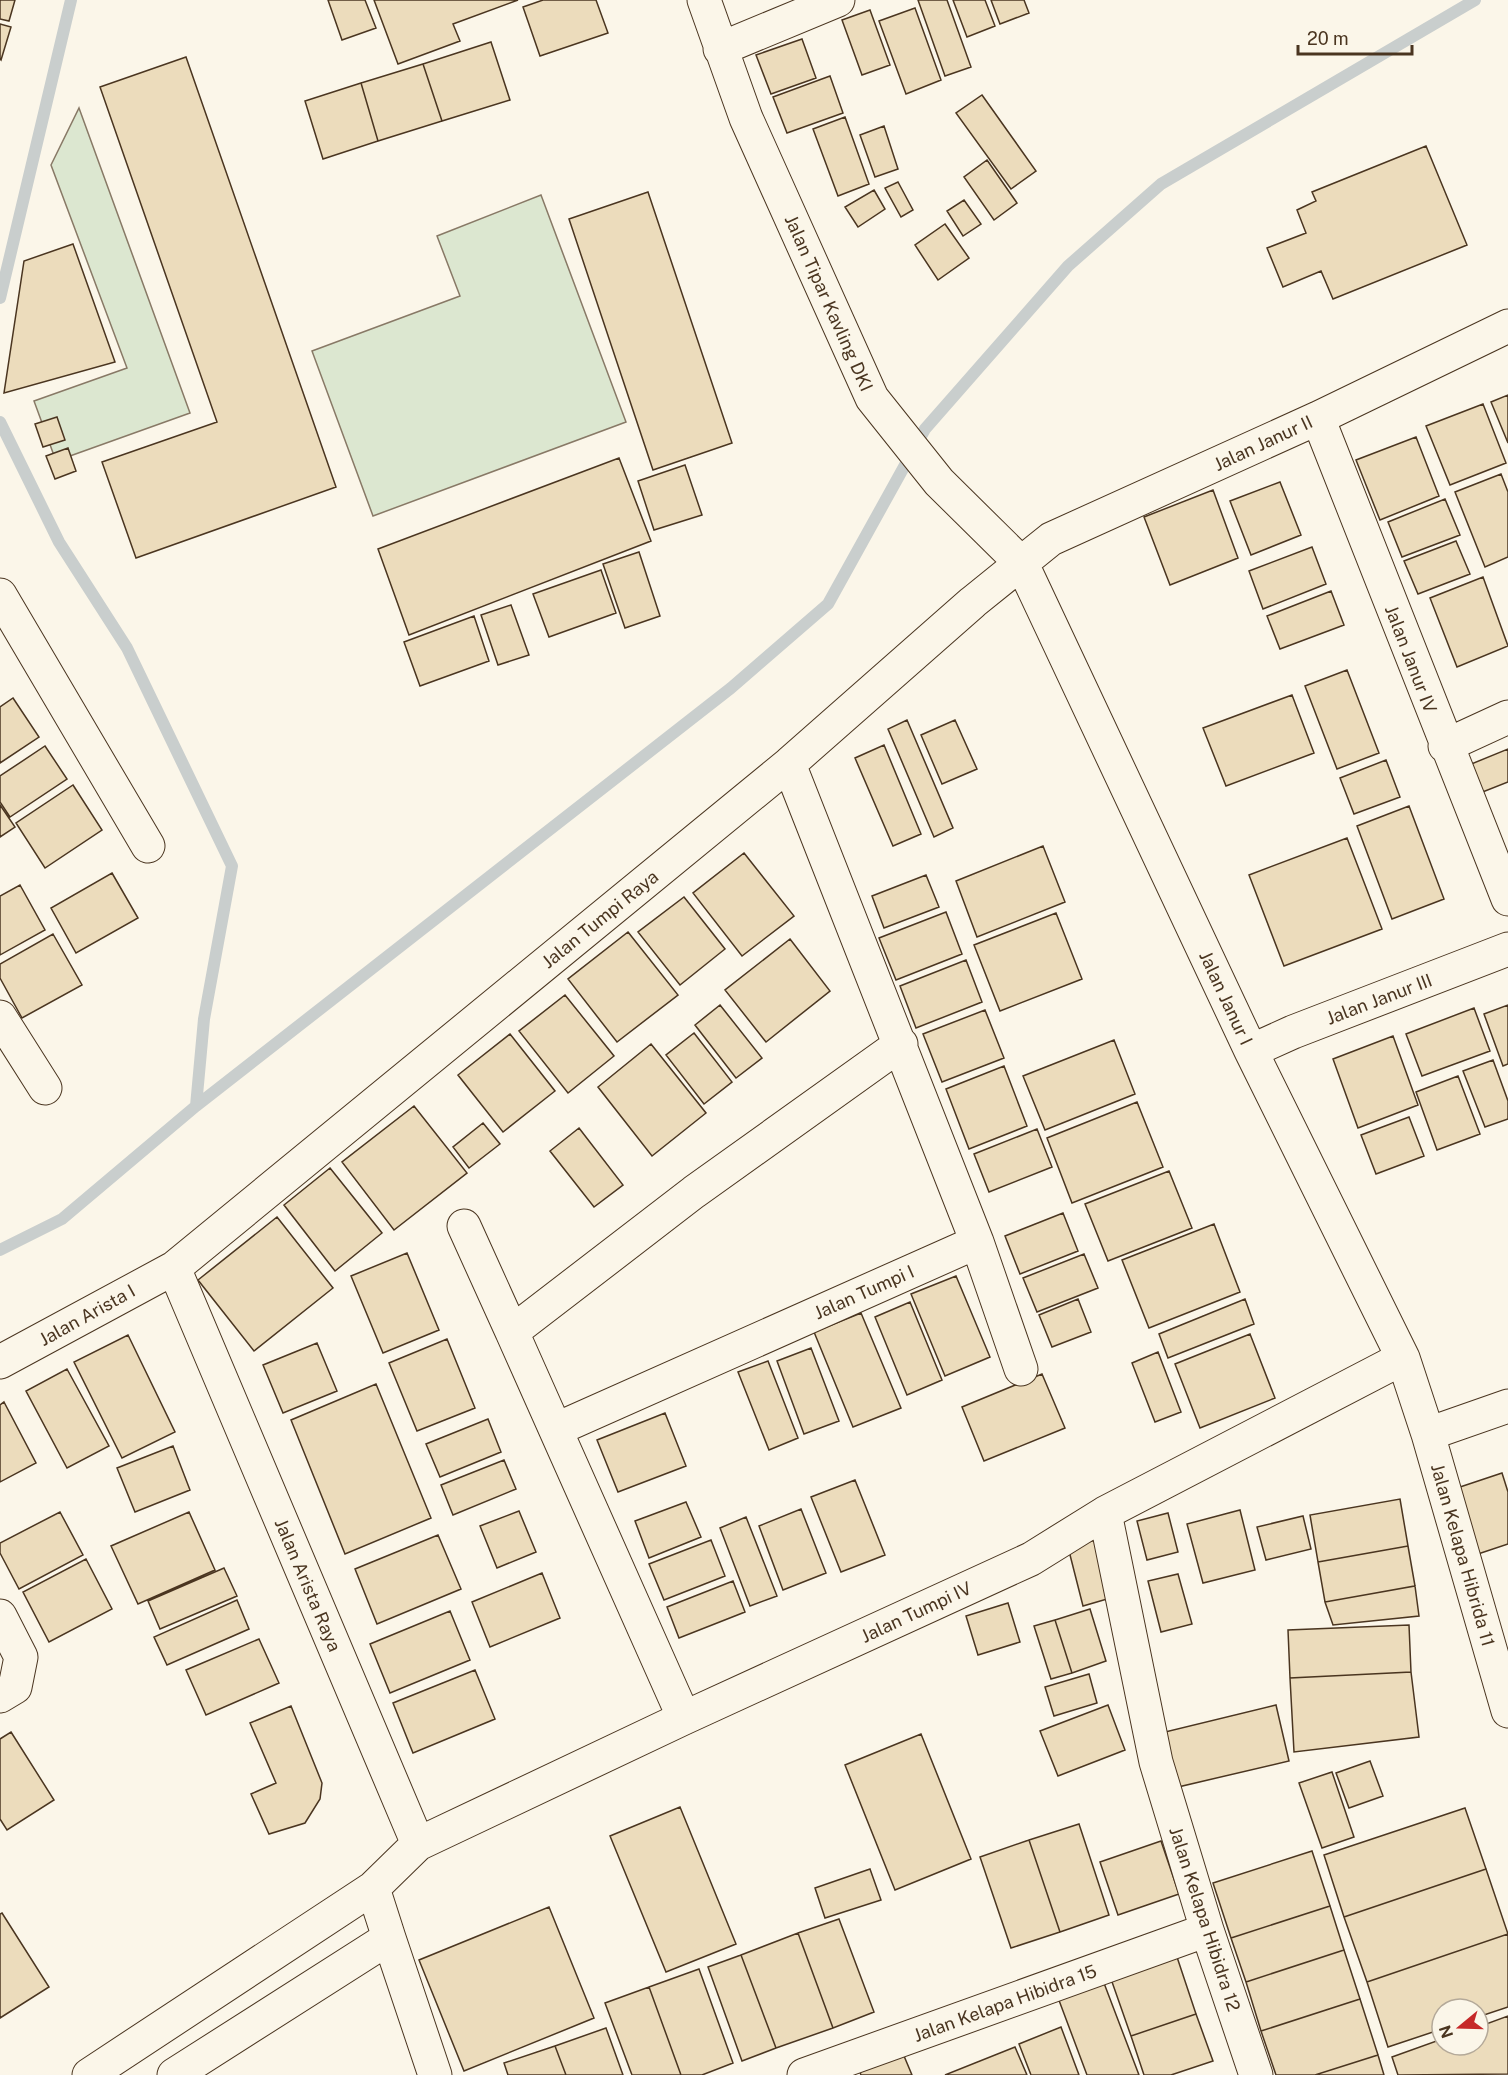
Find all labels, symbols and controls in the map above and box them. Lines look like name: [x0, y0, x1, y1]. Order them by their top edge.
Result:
scale bar: [1298, 18, 1412, 56]
text: 20 m: [1307, 28, 1349, 49]
street label: Jalan Tipar Kavling DKI: [781, 212, 877, 394]
street label: Jalan Janur II: [1210, 411, 1316, 475]
street label: Jalan Janur IV: [1381, 602, 1441, 716]
street label: Jalan Tumpi Raya: [538, 866, 662, 972]
street label: Jalan Janur I: [1195, 948, 1257, 1048]
street label: Jalan Janur III: [1323, 969, 1435, 1029]
street label: Jalan Tumpi I: [811, 1261, 917, 1323]
street label: Jalan Arista I: [35, 1280, 139, 1350]
street label: Jalan Kelapa Hibrida 11: [1427, 1461, 1499, 1649]
street label: Jalan Arista Raya: [270, 1515, 346, 1655]
street label: Jalan Tumpi IV: [857, 1577, 975, 1647]
street label: Jalan Kelapa Hibidra 12: [1165, 1824, 1245, 2014]
street label: Jalan Kelapa Hibidra 15: [910, 1960, 1100, 2046]
north arrow: [1430, 1997, 1490, 2057]
text: N: [1435, 2023, 1457, 2041]

